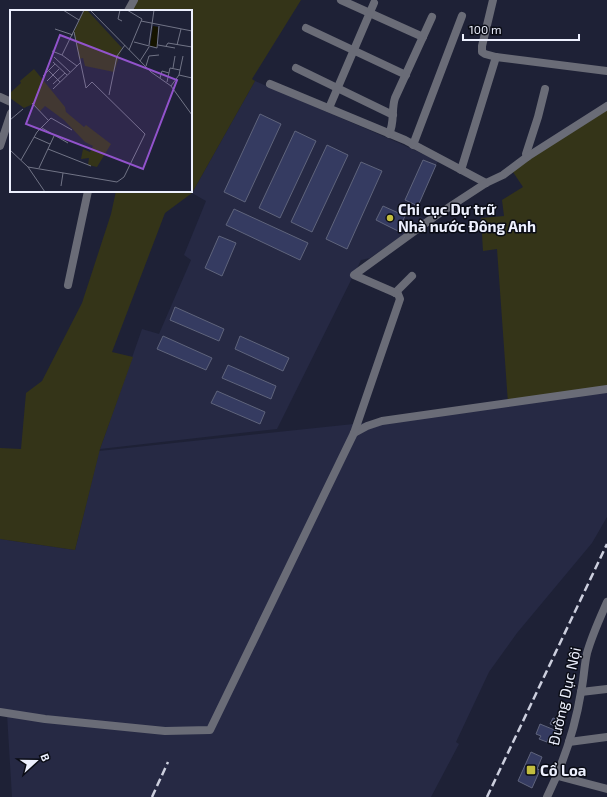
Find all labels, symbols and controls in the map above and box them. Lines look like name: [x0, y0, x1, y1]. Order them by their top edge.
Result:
inset map: [10, 10, 192, 192]
scale bar: [463, 16, 579, 42]
text: 100 m: [469, 22, 501, 36]
place label: Chi cục Dự trữ Nhà nước Đông Anh: [398, 200, 536, 235]
marker: Chi cục Dự trữ Nhà nước Đông Anh: [385, 213, 395, 223]
street label: Đường Dục Nội: [544, 645, 584, 747]
north arrow: [16, 741, 56, 781]
text: B: [38, 752, 53, 763]
place label: Cổ Loa: [540, 761, 586, 779]
marker: Cổ Loa: [525, 764, 537, 776]

